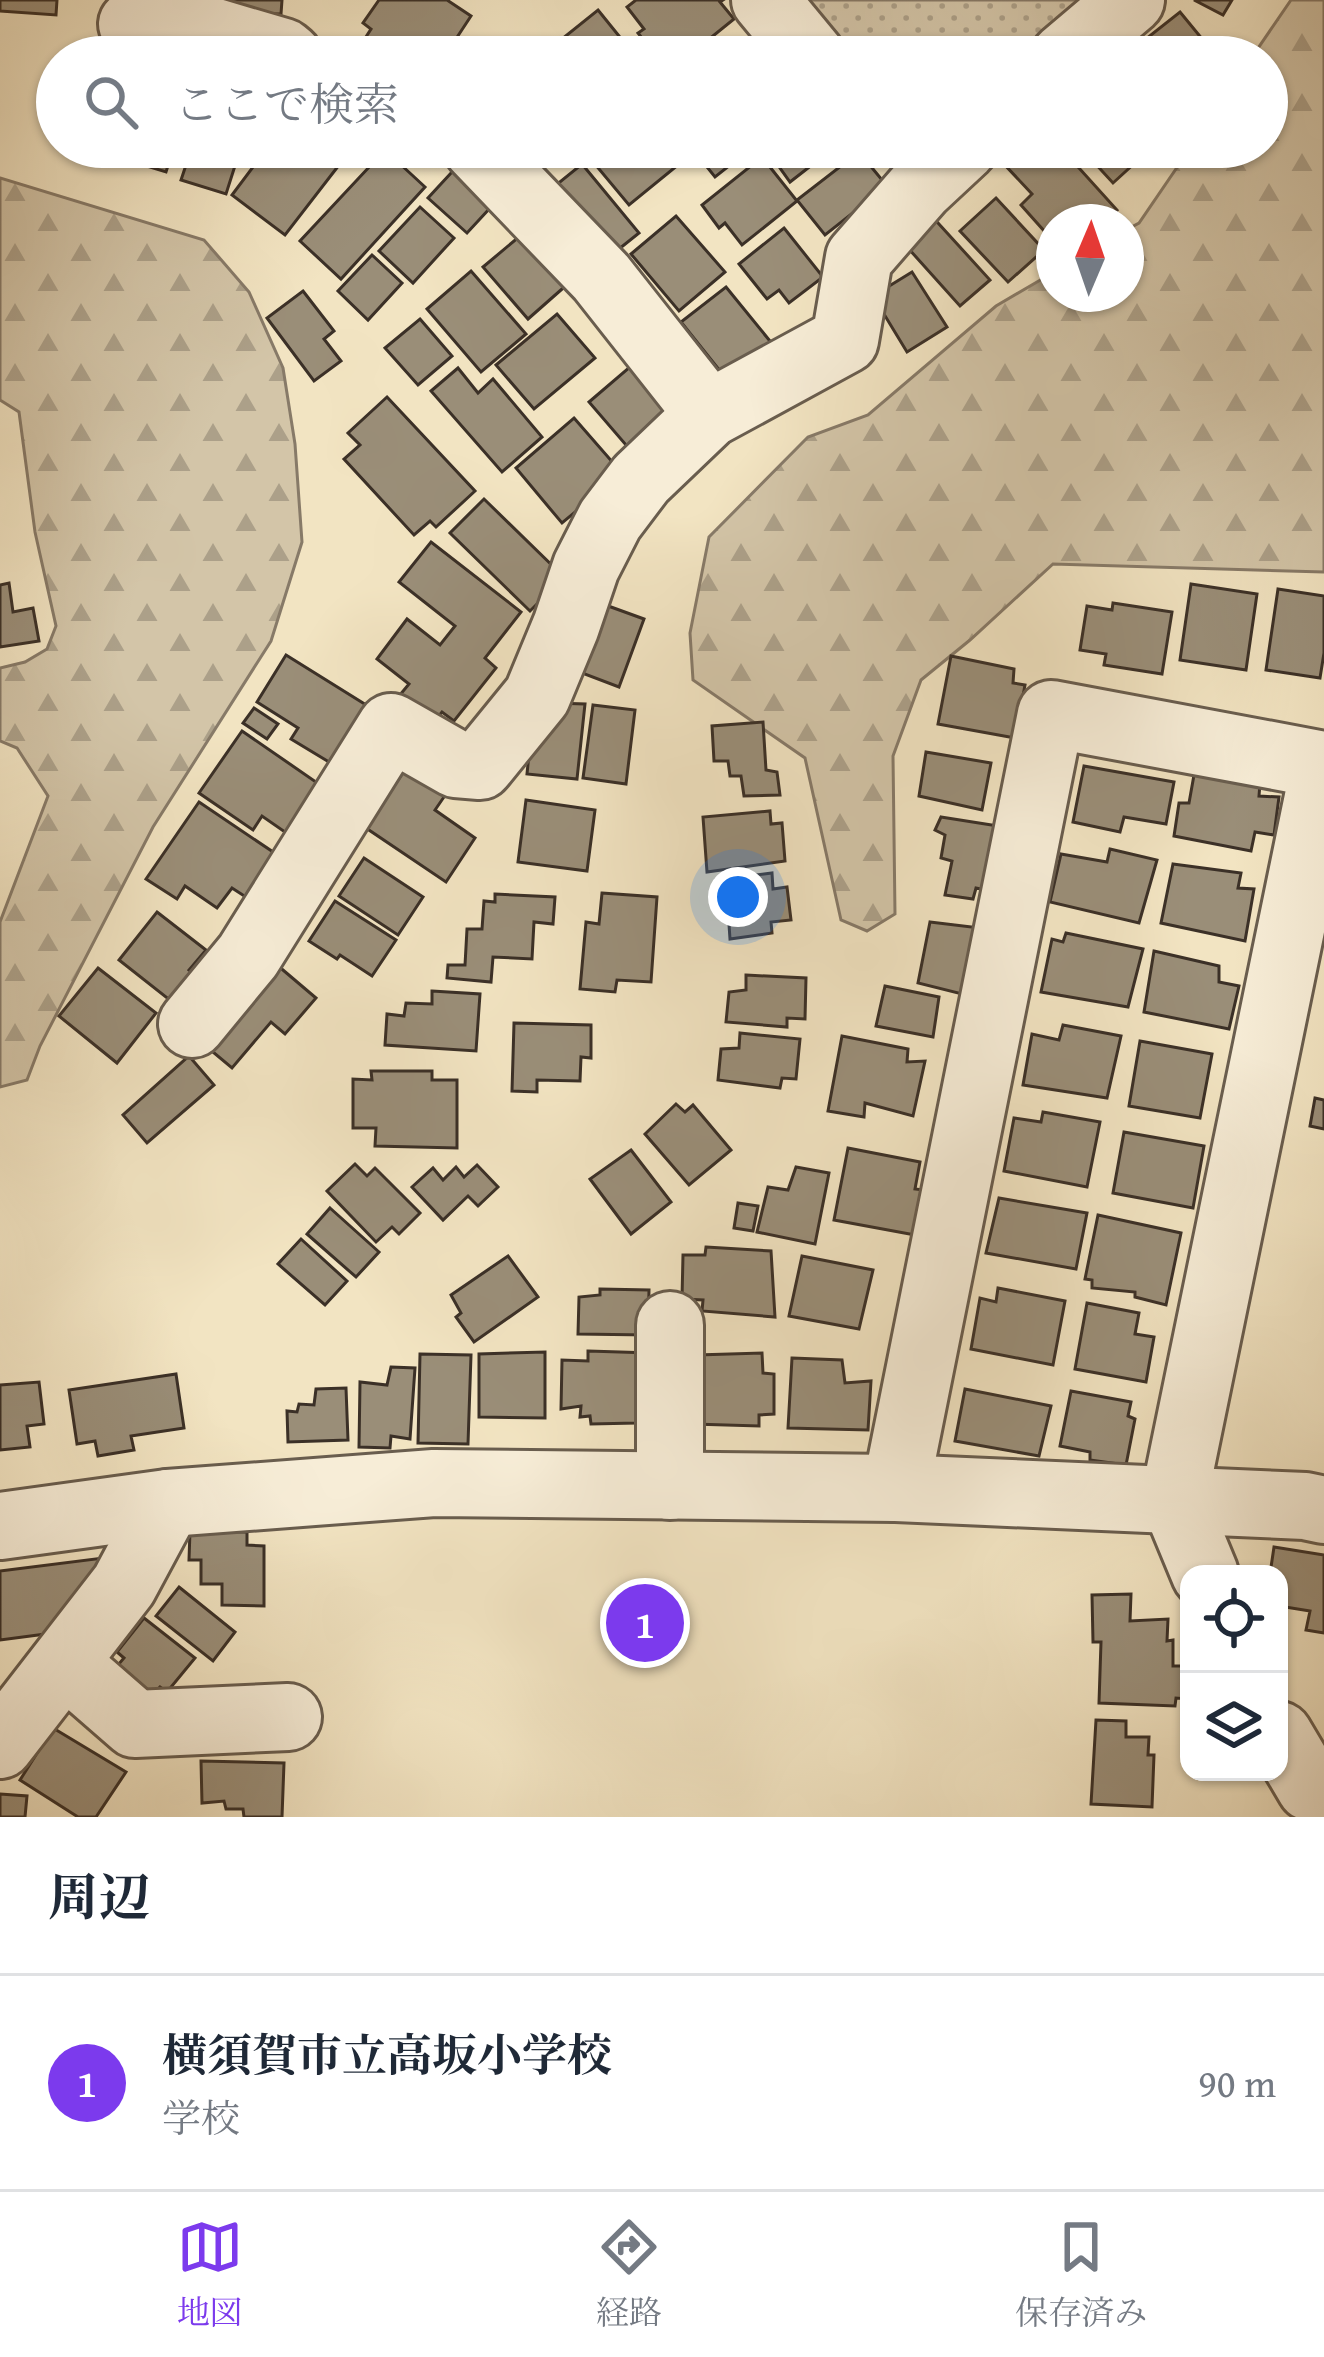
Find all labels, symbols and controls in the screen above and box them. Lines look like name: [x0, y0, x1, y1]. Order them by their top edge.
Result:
search box: [36, 36, 1288, 168]
icon: search: [78, 69, 144, 135]
text: ここで検索: [174, 71, 399, 136]
north arrow: [1036, 204, 1144, 312]
your location: [708, 867, 768, 927]
map controls: [1180, 1565, 1288, 1781]
button: locate: [1180, 1565, 1288, 1673]
pin: 1: [606, 1578, 684, 1668]
button: layers: [1180, 1673, 1288, 1781]
text: 周辺: [48, 1859, 150, 1934]
text: 横須賀市立高坂小学校: [162, 2022, 612, 2087]
text: 1: [77, 2054, 97, 2111]
text: 90 m: [1198, 2054, 1276, 2111]
text: 学校: [162, 2089, 240, 2146]
tab: 地図: [177, 2214, 243, 2336]
tab: 経路: [596, 2214, 662, 2336]
tab: 保存済み: [1015, 2214, 1147, 2336]

